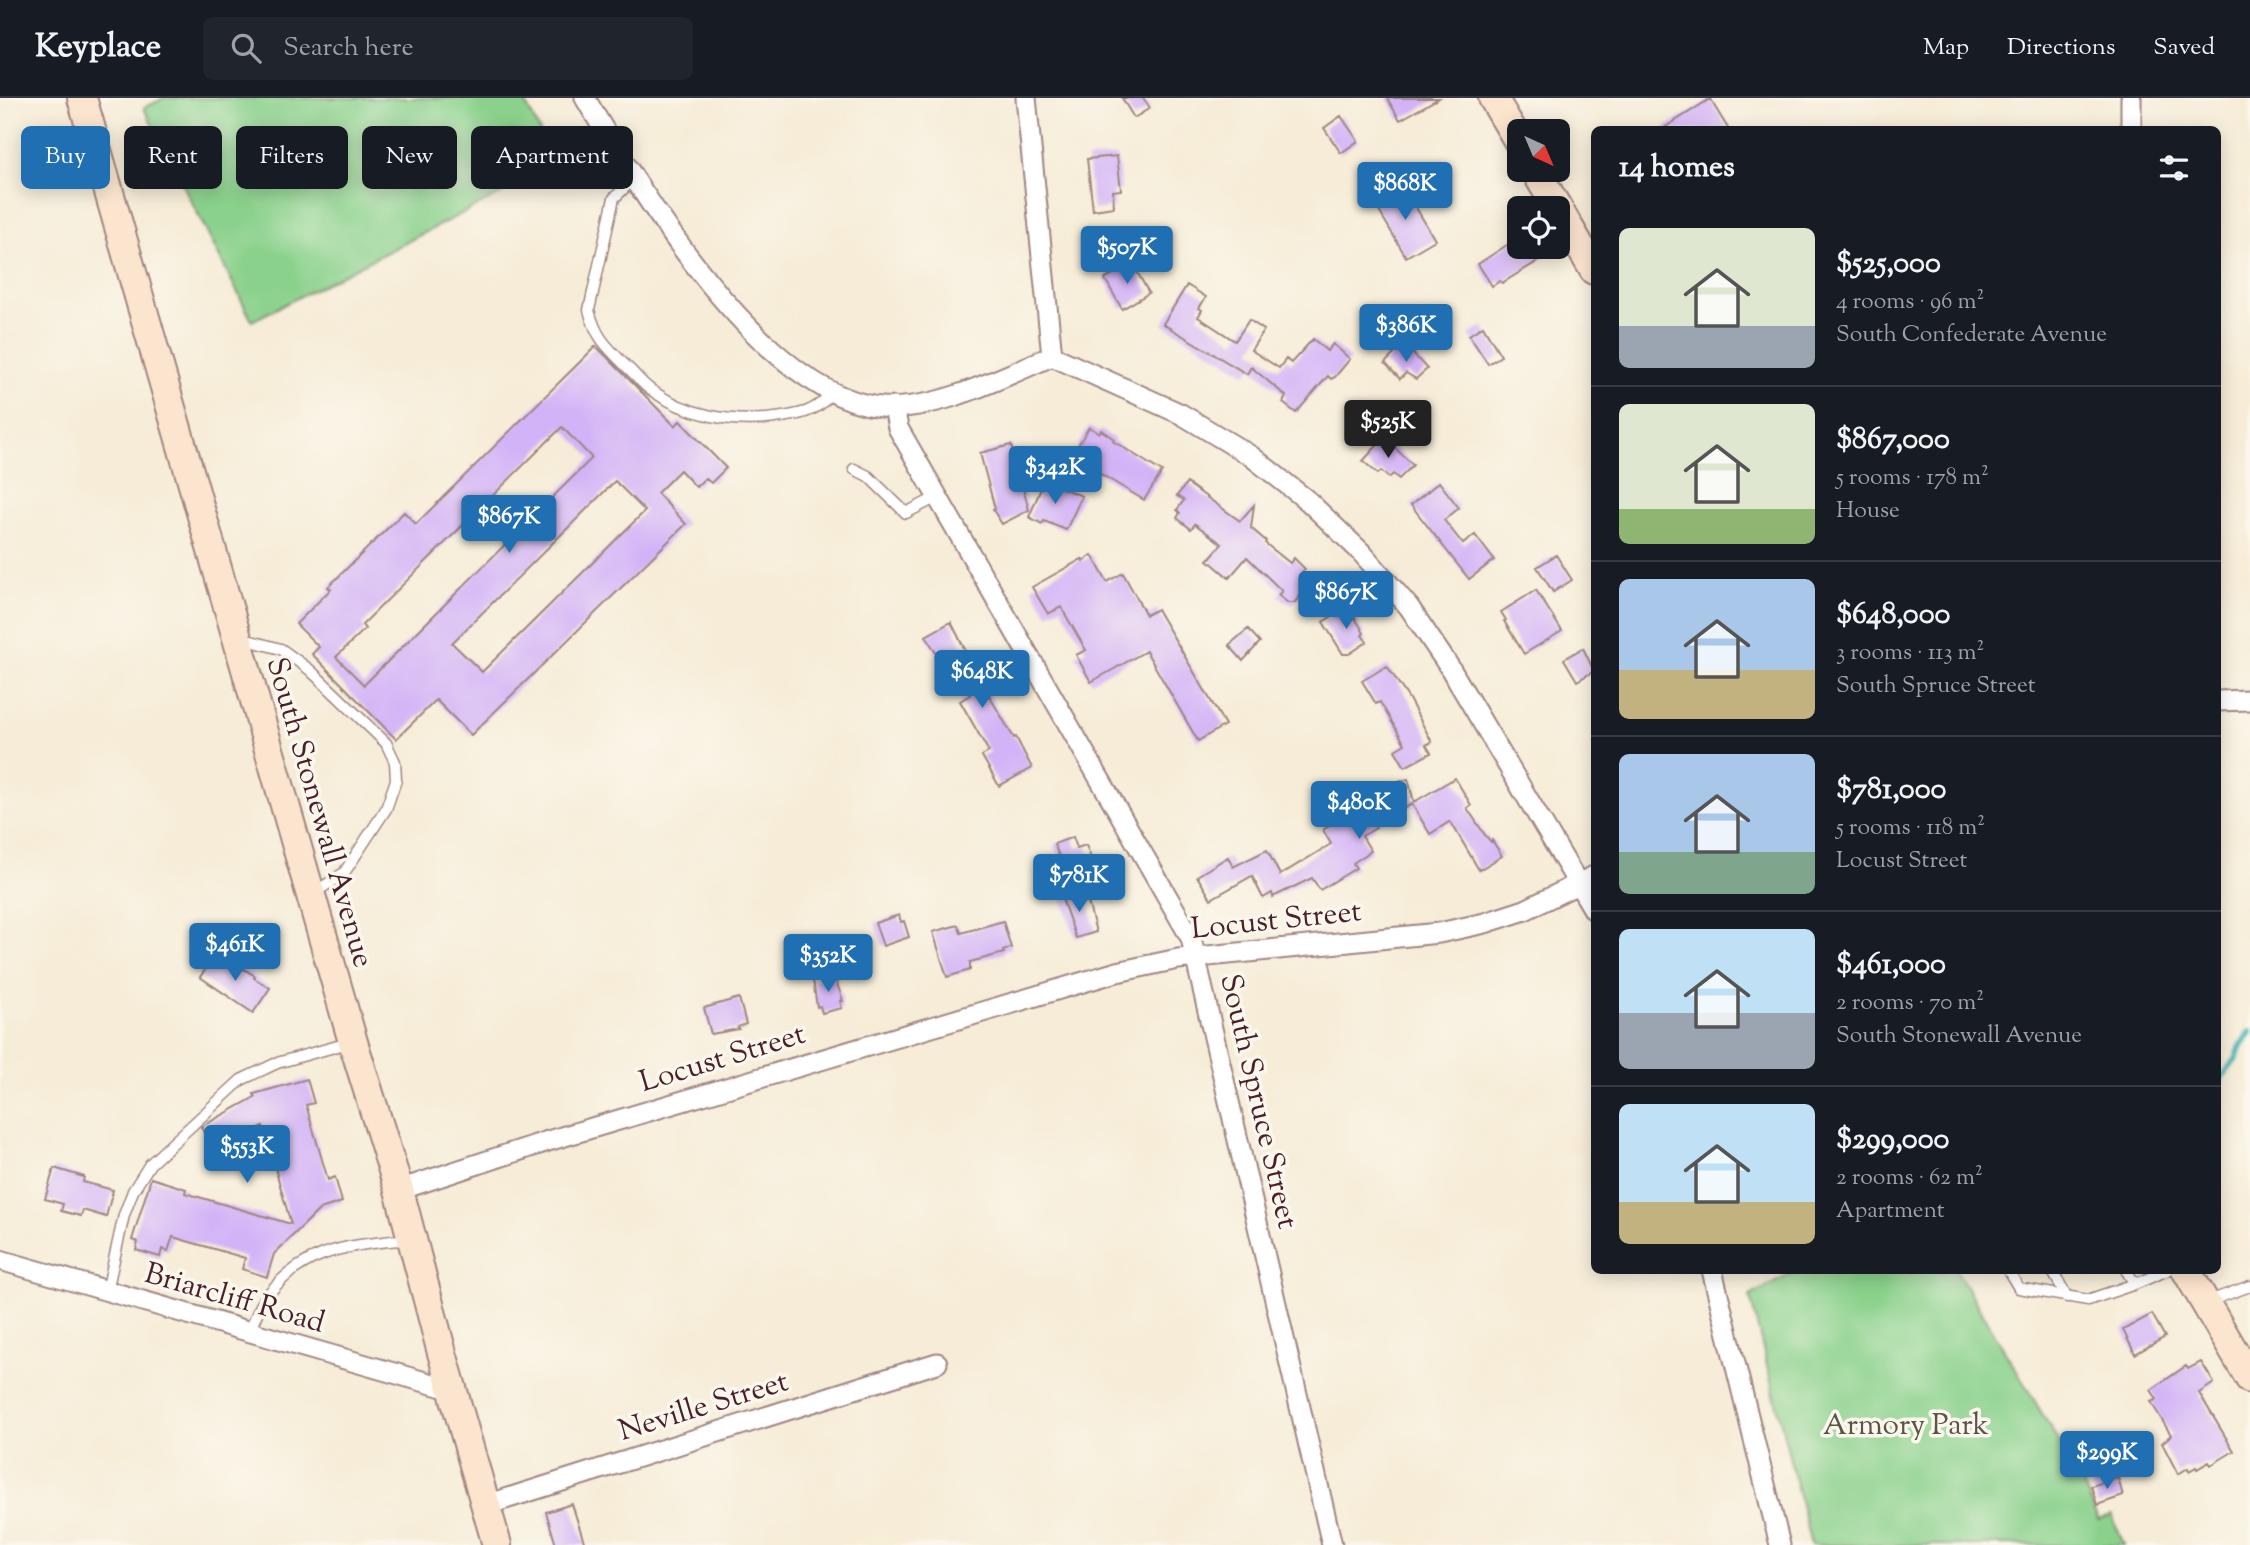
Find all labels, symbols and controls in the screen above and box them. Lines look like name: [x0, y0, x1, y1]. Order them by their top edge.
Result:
search box: [203, 17, 693, 80]
text: Keyplace: [35, 24, 161, 72]
icon: search: [227, 29, 265, 67]
text: Search here: [283, 30, 414, 67]
text: Map: [1923, 31, 1969, 65]
text: Directions: [2007, 31, 2115, 65]
text: Saved: [2153, 31, 2215, 65]
north arrow: [1507, 119, 1570, 182]
map controls: [1507, 119, 1570, 259]
chip: Buy: [21, 126, 110, 189]
chip: Rent: [124, 126, 222, 189]
chip: Filters: [236, 126, 348, 189]
chip: New: [362, 126, 457, 189]
chip: Apartment: [471, 126, 633, 189]
text: 14 homes: [1619, 147, 1735, 190]
icon: filters: [2155, 149, 2193, 187]
pin: $868K: [1356, 162, 1454, 222]
text: $868K: [1373, 168, 1437, 201]
button: locate: [1507, 196, 1570, 259]
pin: $507K: [1078, 226, 1176, 286]
text: $507K: [1097, 232, 1157, 265]
text: $525,000: [1836, 243, 1941, 286]
icon: home: [1675, 256, 1759, 340]
text: 4 rooms · 96 m²: [1836, 286, 1984, 319]
pin: $386K: [1357, 304, 1455, 364]
text: $386K: [1375, 310, 1437, 343]
text: South Confederate Avenue: [1836, 319, 2107, 352]
pin: $525K: [1339, 400, 1437, 460]
text: $525K: [1360, 406, 1416, 439]
text: $867,000: [1836, 419, 1950, 462]
icon: home: [1675, 432, 1759, 516]
pin: $342K: [1006, 446, 1104, 506]
text: $342K: [1025, 452, 1085, 485]
text: 5 rooms · 178 m²: [1836, 462, 1989, 495]
text: House: [1836, 495, 1900, 528]
pin: $867K: [460, 496, 558, 555]
text: $867K: [477, 501, 541, 534]
pin: $867K: [1297, 572, 1395, 631]
text: $867K: [1314, 577, 1378, 610]
text: $648,000: [1836, 594, 1950, 637]
icon: home: [1675, 607, 1759, 691]
text: 3 rooms · 113 m²: [1836, 637, 1984, 670]
pin: $648K: [933, 650, 1031, 710]
street label: South Stonewall Avenue: [254, 652, 384, 973]
text: $648K: [951, 656, 1014, 689]
text: South Spruce Street: [1836, 670, 2036, 703]
text: $781,000: [1836, 769, 1946, 812]
pin: $480K: [1310, 782, 1408, 841]
icon: home: [1675, 782, 1759, 866]
text: $480K: [1327, 787, 1391, 820]
text: 5 rooms · 118 m²: [1836, 812, 1985, 845]
text: Locust Street: [1836, 845, 1967, 878]
pin: $781K: [1030, 854, 1128, 914]
text: $781K: [1049, 860, 1109, 893]
street label: Locust Street: [1189, 891, 1364, 952]
pin: $461K: [186, 924, 284, 983]
text: $461K: [205, 929, 265, 962]
pin: $352K: [779, 934, 877, 994]
text: $352K: [800, 940, 856, 973]
text: $461,000: [1836, 944, 1946, 987]
icon: home: [1675, 957, 1759, 1041]
street label: South Spruce Street: [1207, 970, 1308, 1233]
text: 2 rooms · 70 m²: [1836, 987, 1984, 1020]
street label: Locust Street: [635, 1014, 811, 1105]
text: South Stonewall Avenue: [1836, 1020, 2082, 1053]
text: $299,000: [1836, 1119, 1949, 1162]
pin: $553K: [198, 1126, 296, 1185]
text: $553K: [220, 1131, 274, 1164]
icon: home: [1675, 1132, 1759, 1216]
text: 2 rooms · 62 m²: [1836, 1162, 1983, 1195]
text: Apartment: [1836, 1195, 1945, 1228]
street label: Briarcliff Road: [139, 1253, 330, 1346]
street label: Neville Street: [614, 1361, 794, 1454]
park label: Armory Park: [1823, 1405, 1989, 1448]
pin: $299K: [2058, 1432, 2156, 1491]
text: $299K: [2076, 1437, 2138, 1470]

